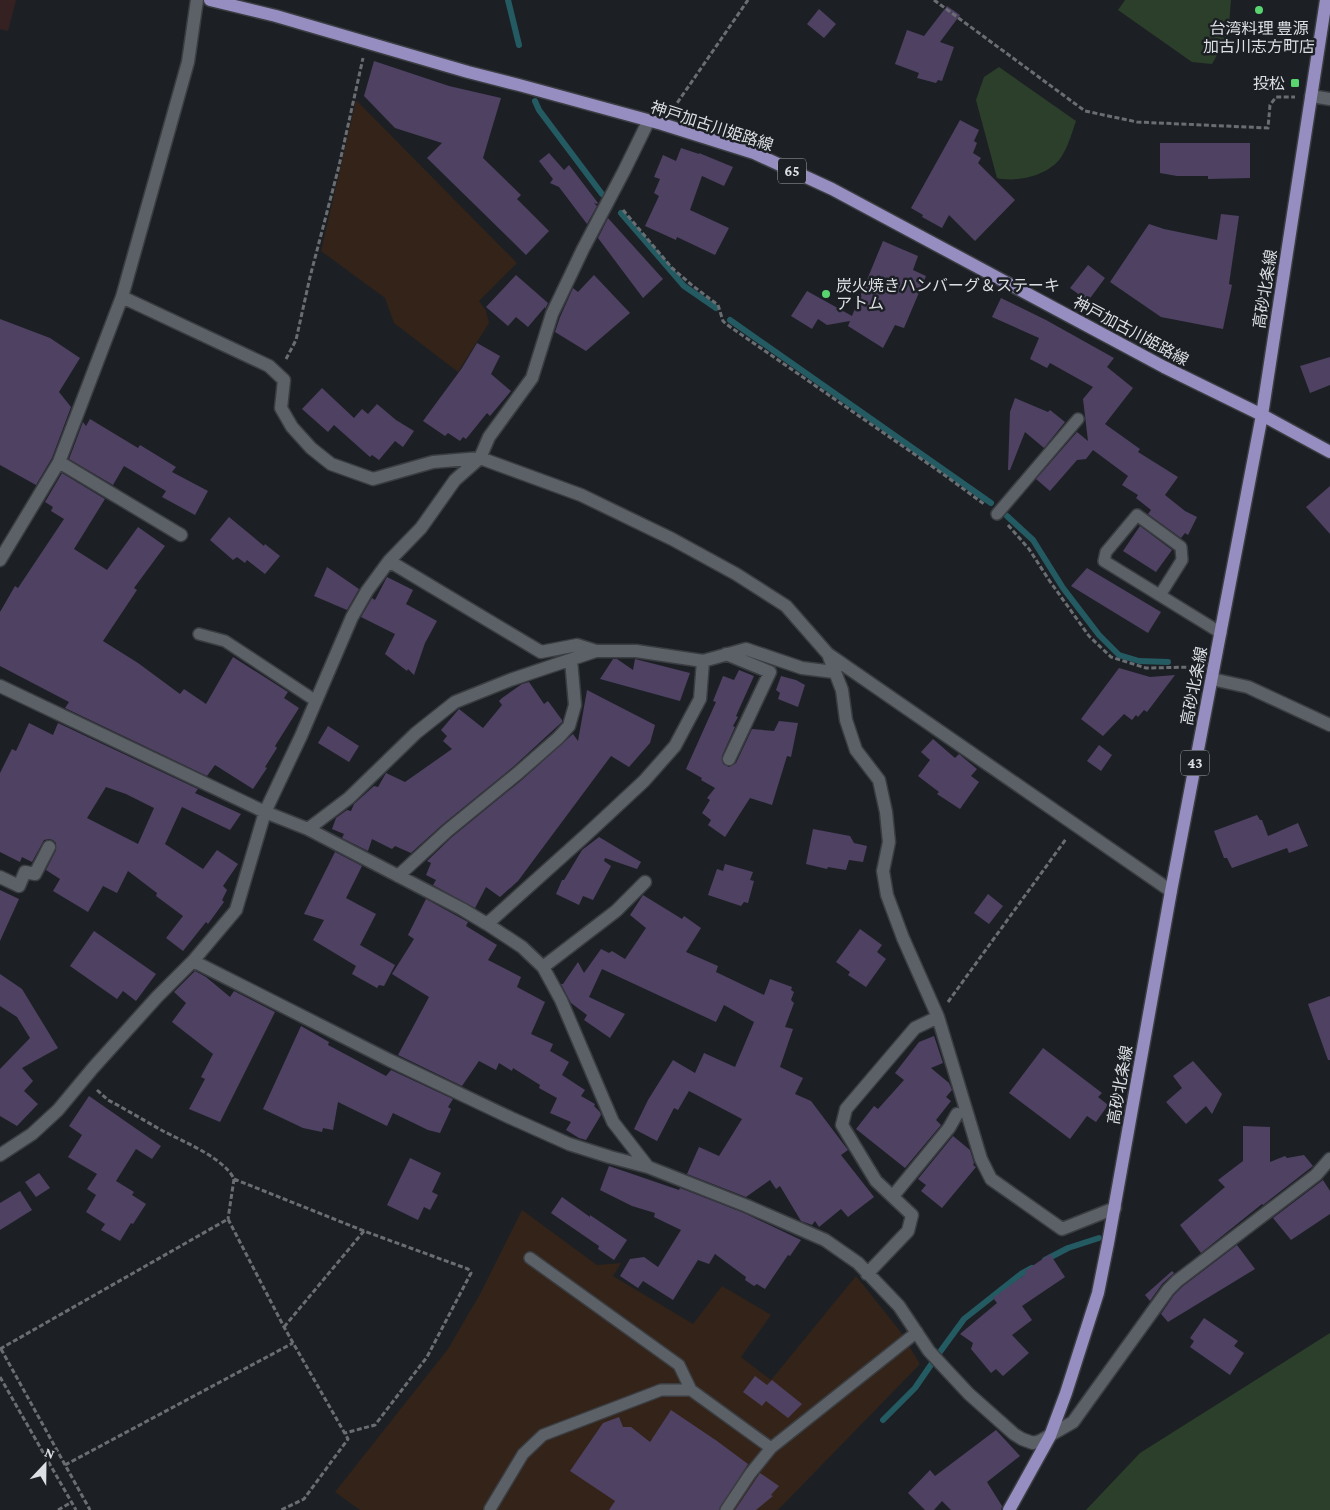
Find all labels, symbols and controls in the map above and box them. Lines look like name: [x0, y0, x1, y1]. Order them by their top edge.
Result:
marker: 台湾料理 豊源 加古川志方町店: [1253, 4, 1265, 16]
place label: 台湾料理 豊源 加古川志方町店: [1203, 20, 1315, 55]
place label: 投松: [1253, 75, 1285, 92]
marker: 投松: [1289, 77, 1301, 89]
street label: 神戸加古川姫路線: [648, 98, 776, 154]
road number: 65: [778, 158, 806, 184]
street label: 高砂北条線: [1250, 248, 1280, 330]
place label: 炭火焼きハンバーグ＆ステーキ アトム: [836, 277, 1060, 312]
marker: 炭火焼きハンバーグ＆ステーキ アトム: [820, 288, 832, 300]
street label: 神戸加古川姫路線: [1070, 293, 1192, 369]
street label: 高砂北条線: [1178, 645, 1210, 727]
road number: 43: [1181, 750, 1209, 776]
street label: 高砂北条線: [1105, 1044, 1135, 1126]
north arrow: [20, 1440, 70, 1490]
text: N: [42, 1444, 58, 1462]

